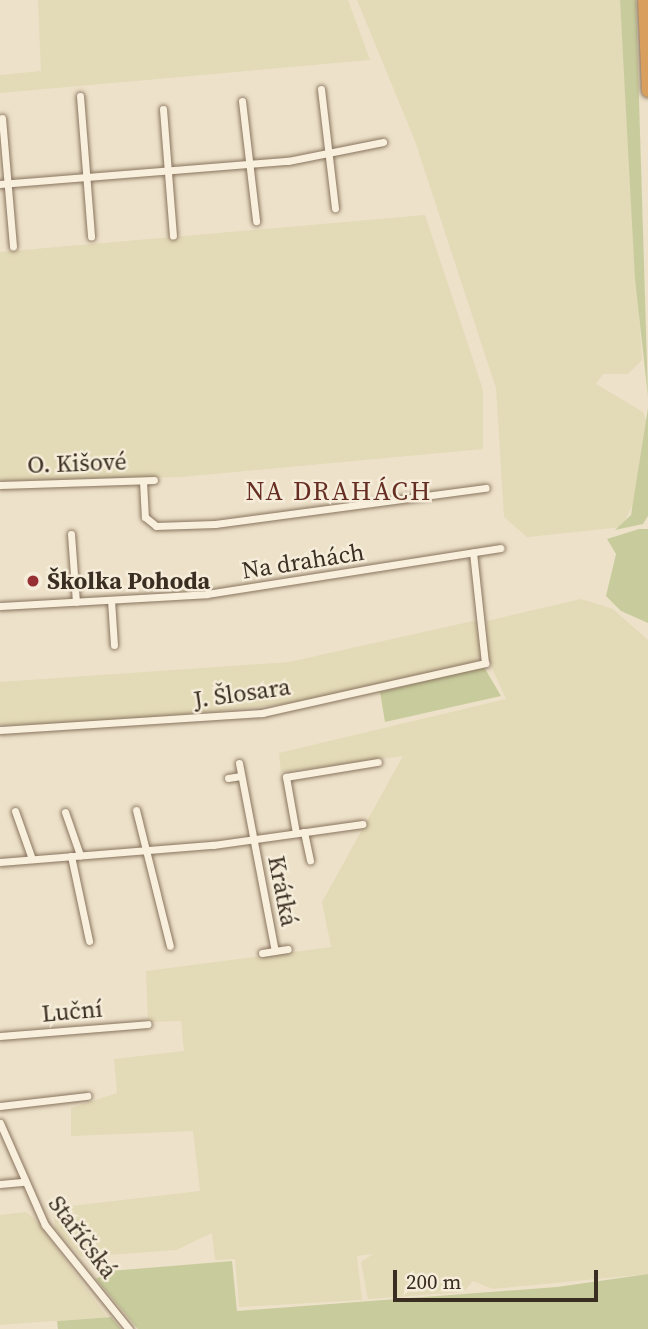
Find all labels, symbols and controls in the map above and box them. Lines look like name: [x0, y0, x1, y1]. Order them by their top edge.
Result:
street label: O. Kišové: [27, 447, 127, 479]
district label: NA DRAHÁCH: [247, 476, 431, 508]
street label: Na drahách: [240, 537, 366, 585]
place label: Školka Pohoda: [47, 567, 210, 595]
marker: Školka Pohoda: [25, 573, 41, 589]
street label: J. Šlosara: [192, 672, 292, 714]
street label: Krátká: [262, 853, 304, 929]
street label: Luční: [40, 994, 104, 1028]
street label: Staříčská: [42, 1190, 124, 1284]
scale bar: [396, 1256, 601, 1300]
text: 200 m: [406, 1267, 461, 1296]

